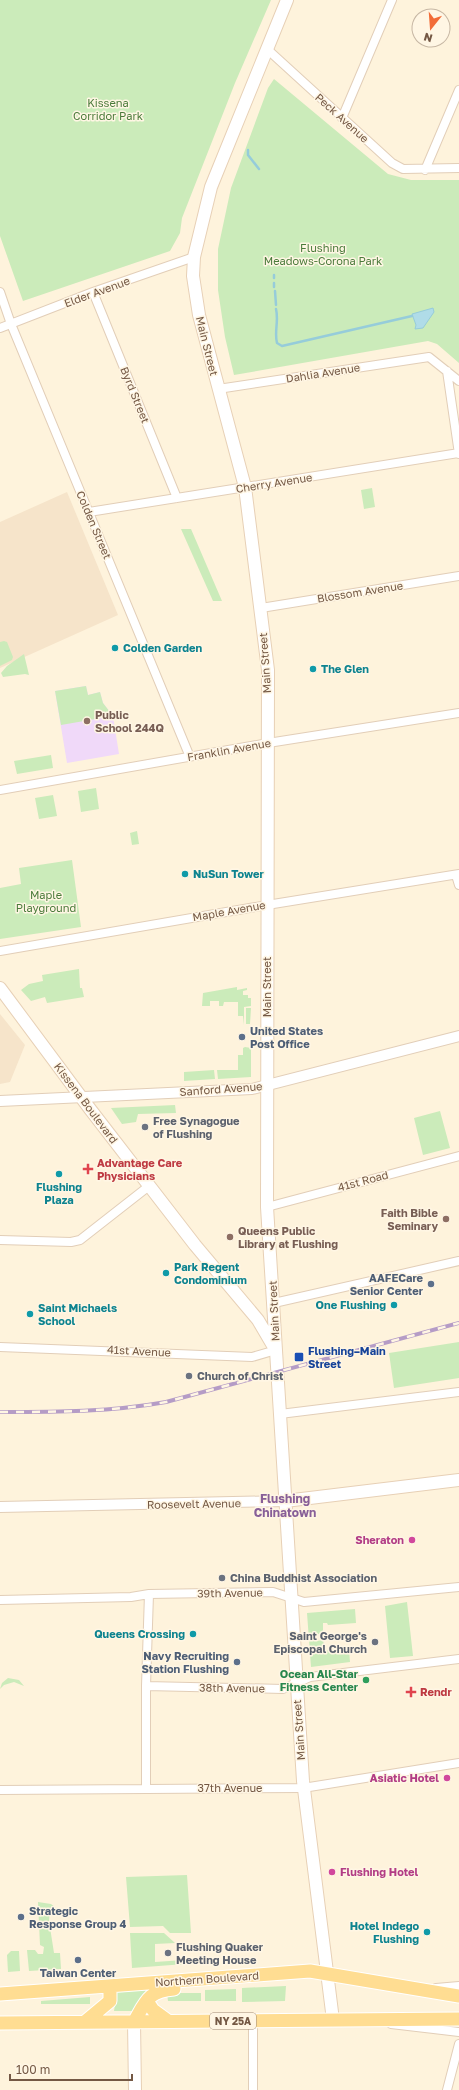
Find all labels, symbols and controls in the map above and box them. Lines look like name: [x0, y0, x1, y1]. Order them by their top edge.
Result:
north arrow: [411, 8, 451, 48]
text: N: [422, 31, 434, 45]
street label: Peck Avenue: [313, 90, 372, 145]
park label: Kissena Corridor Park: [73, 96, 143, 122]
park label: Flushing Meadows-Corona Park: [264, 241, 382, 267]
street label: Elder Avenue: [62, 274, 132, 309]
street label: Main Street: [194, 315, 221, 377]
street label: Dahlia Avenue: [285, 360, 361, 385]
street label: Byrd Street: [118, 365, 153, 425]
street label: Cherry Avenue: [235, 470, 313, 495]
street label: Colden Street: [74, 489, 115, 561]
street label: Blossom Avenue: [316, 578, 404, 605]
street label: Main Street: [256, 632, 273, 694]
place label: Colden Garden: [123, 641, 203, 654]
marker: Colden Garden: [110, 643, 120, 653]
place label: The Glen: [321, 662, 369, 675]
marker: The Glen: [308, 664, 318, 674]
place label: Public School 244Q: [95, 708, 164, 734]
marker: Public School 244Q: [82, 716, 92, 726]
street label: Franklin Avenue: [186, 736, 272, 763]
place label: NuSun Tower: [193, 867, 265, 880]
marker: NuSun Tower: [180, 869, 190, 879]
park label: Maple Playground: [16, 888, 76, 914]
street label: Maple Avenue: [191, 898, 266, 923]
street label: Main Street: [260, 957, 273, 1017]
place label: United States Post Office: [250, 1024, 323, 1050]
marker: United States Post Office: [237, 1032, 247, 1042]
street label: Kissena Boulevard: [52, 1060, 121, 1146]
street label: Sanford Avenue: [179, 1079, 263, 1098]
place label: Free Synagogue of Flushing: [153, 1114, 240, 1140]
marker: Free Synagogue of Flushing: [140, 1122, 150, 1132]
place label: Advantage Care Physicians: [97, 1156, 183, 1182]
marker: Advantage Care Physicians: [82, 1163, 94, 1175]
street label: 41st Road: [336, 1168, 390, 1194]
marker: Flushing Plaza: [54, 1169, 64, 1179]
place label: Flushing Plaza: [36, 1180, 82, 1206]
place label: Faith Bible Seminary: [381, 1206, 438, 1232]
marker: Faith Bible Seminary: [441, 1214, 451, 1224]
place label: Queens Public Library at Flushing: [238, 1224, 338, 1250]
marker: Queens Public Library at Flushing: [225, 1232, 235, 1242]
place label: Park Regent Condominium: [174, 1260, 247, 1286]
marker: Park Regent Condominium: [161, 1268, 171, 1278]
place label: AAFECare Senior Center: [350, 1271, 424, 1297]
marker: AAFECare Senior Center: [426, 1279, 436, 1289]
street label: Main Street: [265, 1280, 282, 1342]
place label: One Flushing: [316, 1298, 386, 1311]
marker: One Flushing: [389, 1300, 399, 1310]
place label: Saint Michaels School: [38, 1301, 117, 1327]
marker: Saint Michaels School: [25, 1309, 35, 1319]
street label: 41st Avenue: [107, 1342, 171, 1359]
place label: Flushing–Main Street: [308, 1344, 386, 1370]
marker: Flushing–Main Street: [293, 1351, 305, 1363]
place label: Church of Christ: [197, 1369, 284, 1382]
marker: Church of Christ: [184, 1371, 194, 1381]
district label: Flushing Chinatown: [254, 1491, 316, 1520]
street label: Roosevelt Avenue: [147, 1496, 241, 1511]
place label: Sheraton: [355, 1533, 404, 1546]
marker: Sheraton: [407, 1535, 417, 1545]
place label: China Buddhist Association: [230, 1571, 377, 1584]
marker: China Buddhist Association: [217, 1573, 227, 1583]
street label: 39th Avenue: [197, 1585, 263, 1600]
place label: Queens Crossing: [94, 1627, 185, 1640]
marker: Queens Crossing: [188, 1629, 198, 1639]
place label: Saint George's Episcopal Church: [274, 1629, 367, 1655]
marker: Saint George's Episcopal Church: [370, 1637, 380, 1647]
place label: Navy Recruiting Station Flushing: [142, 1649, 229, 1675]
marker: Navy Recruiting Station Flushing: [232, 1657, 242, 1667]
place label: Ocean All-Star Fitness Center: [280, 1667, 359, 1693]
marker: Ocean All-Star Fitness Center: [361, 1675, 371, 1685]
street label: 38th Avenue: [199, 1680, 265, 1695]
place label: Rendr: [420, 1685, 452, 1698]
marker: Rendr: [405, 1686, 417, 1698]
street label: Main Street: [290, 1699, 307, 1761]
place label: Asiatic Hotel: [370, 1771, 439, 1784]
marker: Asiatic Hotel: [442, 1773, 452, 1783]
street label: 37th Avenue: [197, 1781, 263, 1794]
place label: Flushing Hotel: [340, 1865, 419, 1878]
marker: Flushing Hotel: [327, 1867, 337, 1877]
place label: Strategic Response Group 4: [29, 1904, 126, 1930]
marker: Strategic Response Group 4: [16, 1912, 26, 1922]
place label: Hotel Indego Flushing: [350, 1919, 419, 1945]
marker: Hotel Indego Flushing: [422, 1927, 432, 1937]
place label: Flushing Quaker Meeting House: [176, 1940, 264, 1966]
marker: Flushing Quaker Meeting House: [163, 1948, 173, 1958]
marker: Taiwan Center: [73, 1955, 83, 1965]
place label: Taiwan Center: [40, 1966, 117, 1979]
street label: Northern Boulevard: [155, 1968, 259, 1989]
road number: NY 25A: [210, 2013, 256, 2029]
scale bar: [10, 2056, 132, 2082]
text: 100 m: [16, 2062, 50, 2077]

